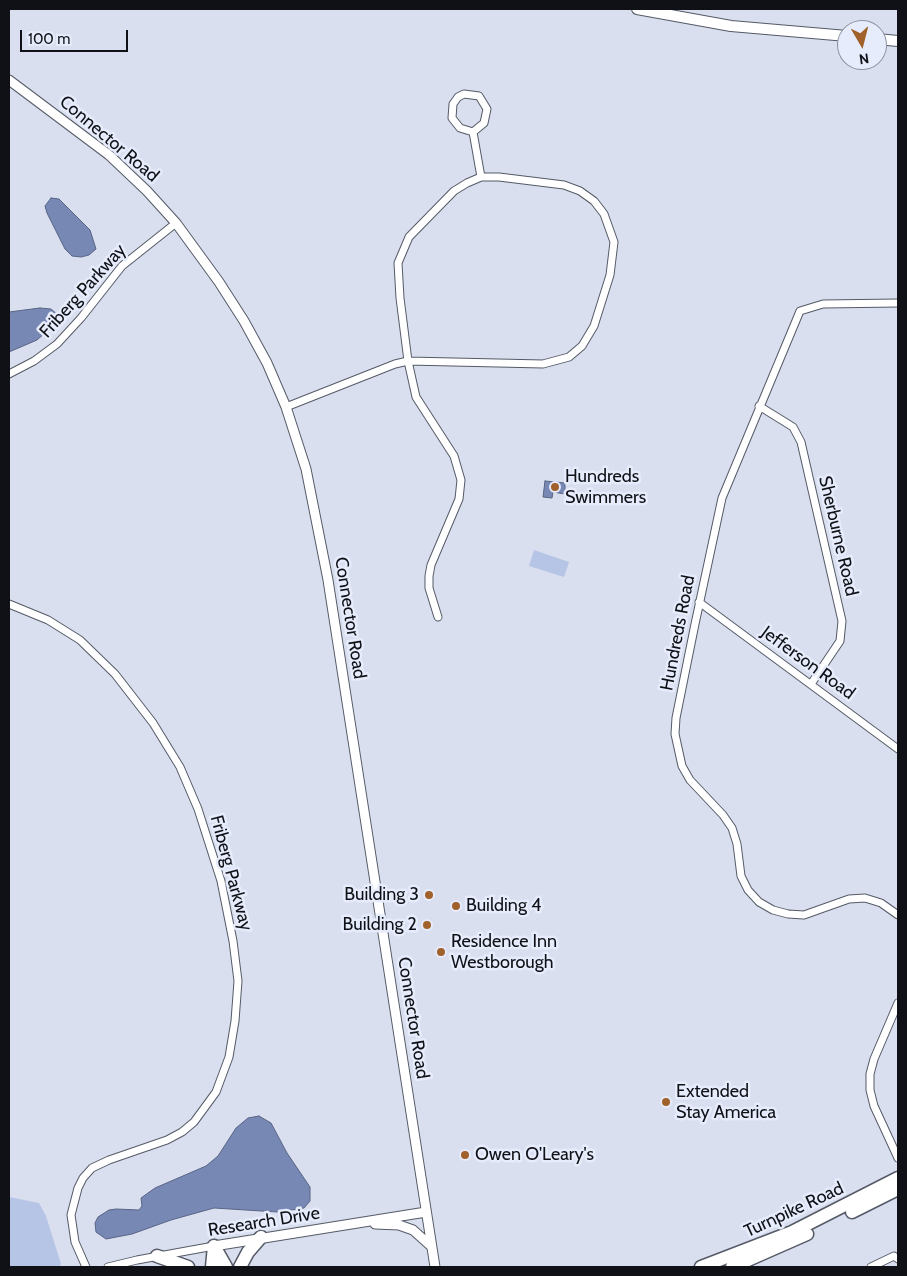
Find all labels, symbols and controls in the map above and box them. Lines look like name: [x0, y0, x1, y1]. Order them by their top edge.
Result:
scale bar: [22, 20, 130, 52]
north arrow: [837, 20, 887, 70]
text: 100 m: [28, 30, 70, 48]
text: N: [858, 49, 870, 68]
street label: Connector Road: [55, 91, 163, 187]
street label: Friberg Parkway: [35, 240, 131, 342]
place label: Hundreds Swimmers: [565, 466, 646, 508]
street label: Sherburne Road: [814, 474, 862, 598]
marker: Hundreds Swimmers: [549, 481, 561, 493]
street label: Connector Road: [330, 556, 370, 680]
street label: Hundreds Road: [656, 573, 700, 693]
street label: Jefferson Road: [757, 622, 859, 704]
street label: Friberg Parkway: [205, 813, 257, 933]
place label: Building 3: [344, 884, 419, 906]
marker: Building 3: [423, 889, 435, 901]
place label: Building 4: [466, 895, 541, 917]
marker: Building 4: [450, 900, 462, 912]
place label: Building 2: [343, 914, 417, 936]
marker: Building 2: [421, 919, 433, 931]
place label: Residence Inn Westborough: [451, 931, 557, 974]
marker: Residence Inn Westborough: [435, 946, 447, 958]
street label: Connector Road: [393, 956, 433, 1080]
place label: Extended Stay America: [676, 1081, 776, 1124]
marker: Extended Stay America: [660, 1096, 672, 1108]
place label: Owen O'Leary's: [475, 1144, 594, 1166]
marker: Owen O'Leary's: [459, 1149, 471, 1161]
street label: Turnpike Road: [741, 1178, 847, 1242]
street label: Research Drive: [207, 1203, 321, 1241]

